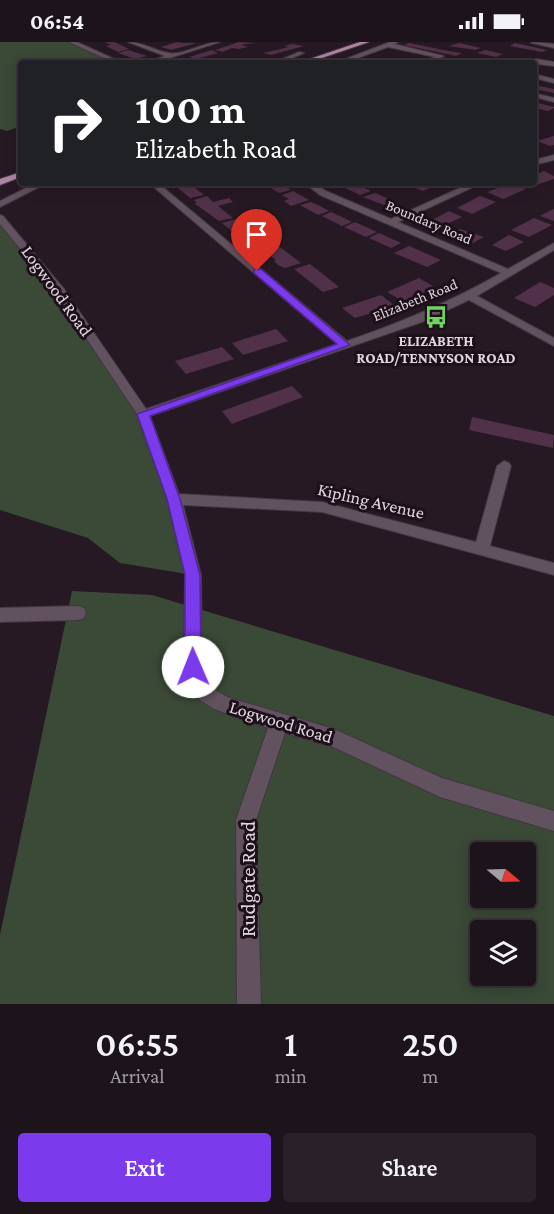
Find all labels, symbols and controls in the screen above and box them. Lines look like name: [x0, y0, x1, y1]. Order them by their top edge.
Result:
text: 06:54: [30, 9, 84, 34]
icon: right: [36, 84, 114, 162]
text: 100 m: [135, 85, 245, 132]
text: Elizabeth Road: [135, 134, 297, 164]
street label: Boundary Road: [383, 197, 475, 248]
pin: [231, 209, 282, 271]
icon: arrive: [240, 218, 273, 251]
street label: Logwood Road: [17, 242, 97, 341]
street label: Elizabeth Road: [370, 276, 460, 324]
bus stop icon: ELIZABETH ROAD/TENNYSON ROAD: [423, 304, 449, 330]
place label: ELIZABETH ROAD/TENNYSON ROAD: [356, 333, 516, 366]
street label: Kipling Avenue: [316, 479, 426, 523]
position arrow: [161, 635, 225, 699]
street label: Logwood Road: [227, 697, 336, 747]
street label: Rudgate Road: [236, 821, 260, 937]
north arrow: [470, 842, 536, 908]
map controls: [470, 842, 536, 986]
button: layers: [470, 920, 536, 986]
text: 06:55: [95, 1024, 179, 1064]
text: 1: [284, 1024, 297, 1064]
text: 250: [402, 1024, 459, 1064]
text: Arrival: [110, 1065, 165, 1087]
text: min: [275, 1065, 307, 1087]
text: m: [422, 1065, 438, 1087]
button: Exit: [18, 1133, 271, 1202]
button: Share: [283, 1133, 536, 1202]

